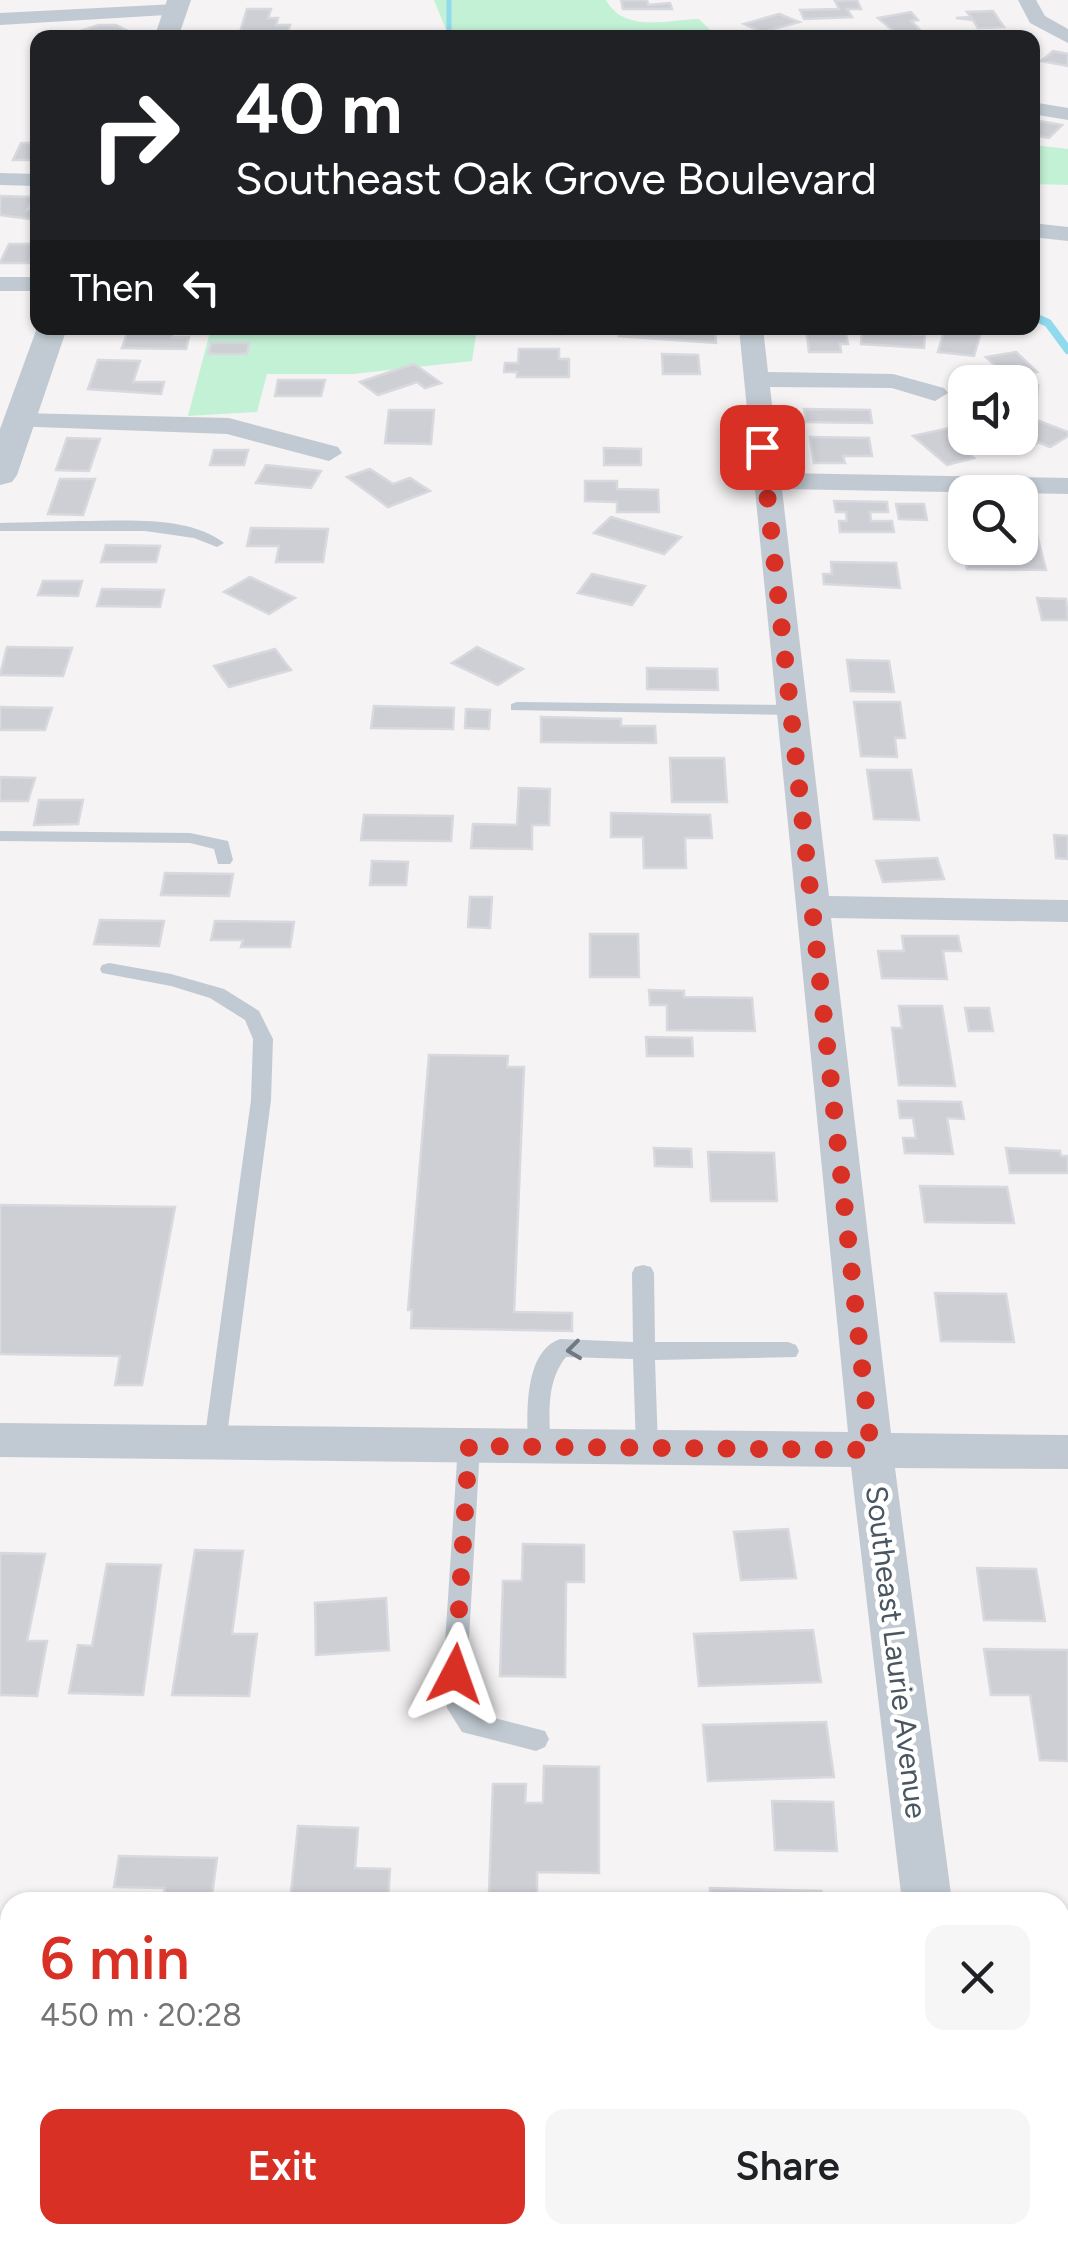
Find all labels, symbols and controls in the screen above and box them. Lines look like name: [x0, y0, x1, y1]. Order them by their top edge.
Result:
text: 40 m: [235, 66, 402, 151]
icon: right: [70, 70, 200, 200]
text: Southeast Oak Grove Boulevard: [235, 151, 877, 205]
icon: left: [174, 260, 229, 315]
text: Then: [70, 265, 154, 311]
map controls: [948, 365, 1038, 565]
button: sound: [948, 365, 1038, 455]
pin: [720, 405, 805, 490]
icon: arrive: [735, 420, 790, 475]
button: search: [948, 475, 1038, 565]
one-way arrow: [566, 1338, 582, 1360]
street label: Southeast Laurie Avenue: [858, 1483, 935, 1820]
position arrow: [403, 1622, 507, 1726]
text: 6 min: [40, 1922, 190, 1994]
button: close: [925, 1925, 1030, 2030]
text: 450 m · 20:28: [40, 1996, 242, 2034]
button: Exit: [40, 2109, 525, 2224]
button: Share: [545, 2109, 1030, 2224]

